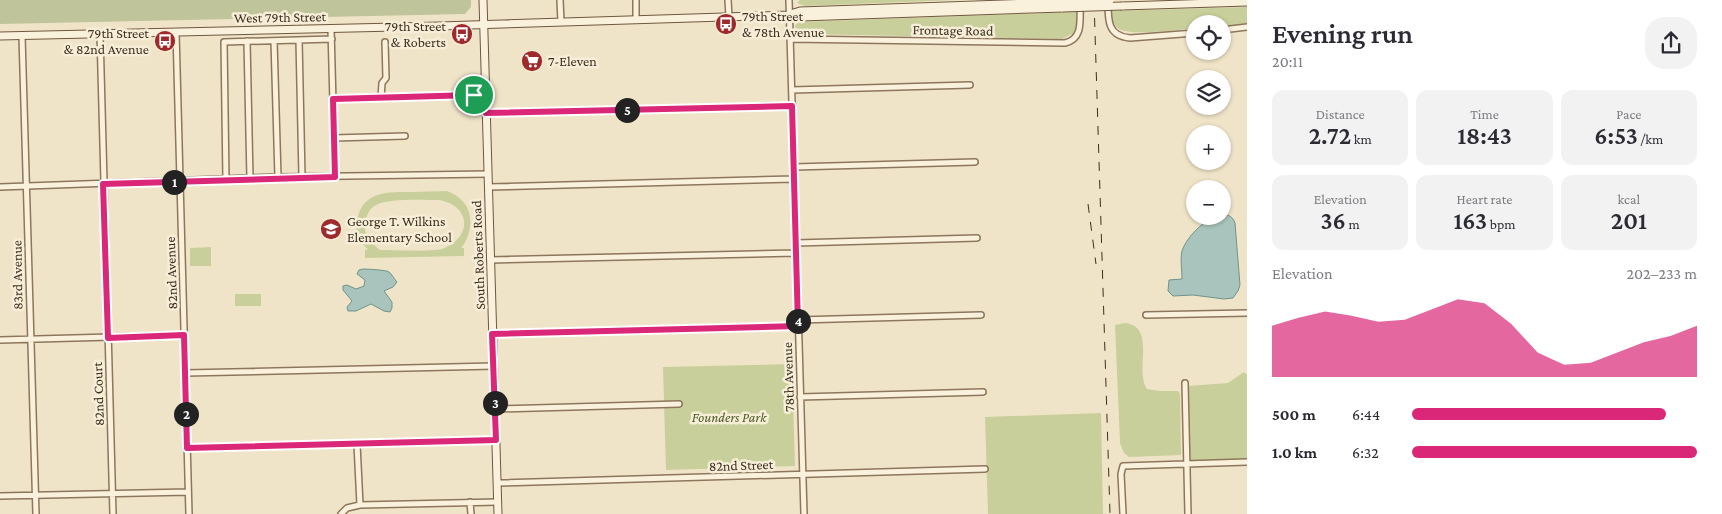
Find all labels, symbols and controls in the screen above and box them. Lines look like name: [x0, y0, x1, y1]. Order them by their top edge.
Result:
street label: West 79th Street: [234, 8, 327, 26]
place label: 79th Street & 78th Avenue: [742, 8, 824, 40]
bus stop icon: 79th Street & 78th Avenue: [714, 12, 738, 36]
map controls: [1186, 15, 1231, 225]
button: locate: [1186, 15, 1231, 60]
button: share: [1645, 17, 1697, 69]
place label: 79th Street & Roberts: [385, 18, 446, 50]
text: Evening run: [1272, 18, 1413, 49]
street label: Frontage Road: [912, 21, 994, 39]
bus stop icon: 79th Street & Roberts: [450, 22, 474, 46]
place label: 79th Street & 82nd Avenue: [64, 25, 149, 57]
bus stop icon: 79th Street & 82nd Avenue: [153, 29, 177, 53]
supermarket icon: 7-Eleven: [520, 49, 544, 73]
place label: 7-Eleven: [548, 53, 597, 69]
text: 20:11: [1272, 53, 1303, 70]
button: layers: [1186, 70, 1231, 115]
pin: [453, 74, 495, 116]
icon: arrive: [460, 81, 488, 109]
pin: 5: [614, 98, 640, 122]
text: 5: [624, 102, 631, 118]
text: Distance: [1316, 106, 1365, 122]
text: Time: [1470, 106, 1499, 122]
text: Pace: [1616, 106, 1641, 122]
text: 2.72: [1309, 122, 1351, 149]
text: 18:43: [1457, 122, 1512, 149]
text: 6:53: [1594, 122, 1638, 149]
button: +: [1186, 125, 1231, 170]
text: km: [1351, 131, 1372, 147]
text: /km: [1638, 131, 1663, 147]
pin: 1: [162, 170, 186, 194]
text: 1: [172, 174, 177, 190]
button: −: [1186, 180, 1231, 225]
text: Elevation: [1314, 191, 1367, 207]
text: Heart rate: [1457, 191, 1512, 207]
text: kcal: [1618, 191, 1640, 207]
street label: South Roberts Road: [468, 199, 488, 310]
text: 36: [1321, 207, 1346, 234]
text: 163: [1453, 207, 1487, 234]
text: 201: [1611, 207, 1647, 234]
place label: George T. Wilkins Elementary School: [347, 213, 452, 245]
text: m: [1346, 216, 1360, 232]
text: bpm: [1487, 216, 1516, 232]
school or university icon: George T. Wilkins Elementary School: [319, 217, 343, 241]
street label: 82nd Avenue: [162, 236, 180, 310]
street label: 83rd Avenue: [8, 240, 26, 310]
text: Elevation: [1272, 265, 1333, 282]
text: 202–233 m: [1626, 265, 1697, 282]
pin: 4: [786, 308, 810, 334]
text: 4: [795, 313, 802, 329]
street label: 78th Avenue: [779, 342, 797, 412]
street label: 82nd Court: [89, 361, 107, 426]
pin: 3: [482, 390, 508, 416]
text: 3: [492, 395, 499, 411]
pin: 2: [174, 402, 198, 426]
text: 2: [183, 406, 190, 422]
text: 500 m: [1272, 406, 1316, 423]
text: 6:44: [1352, 406, 1380, 423]
park label: Founders Park: [692, 409, 767, 425]
text: 1.0 km: [1272, 444, 1317, 461]
text: 6:32: [1352, 444, 1379, 461]
street label: 82nd Street: [709, 456, 774, 474]

